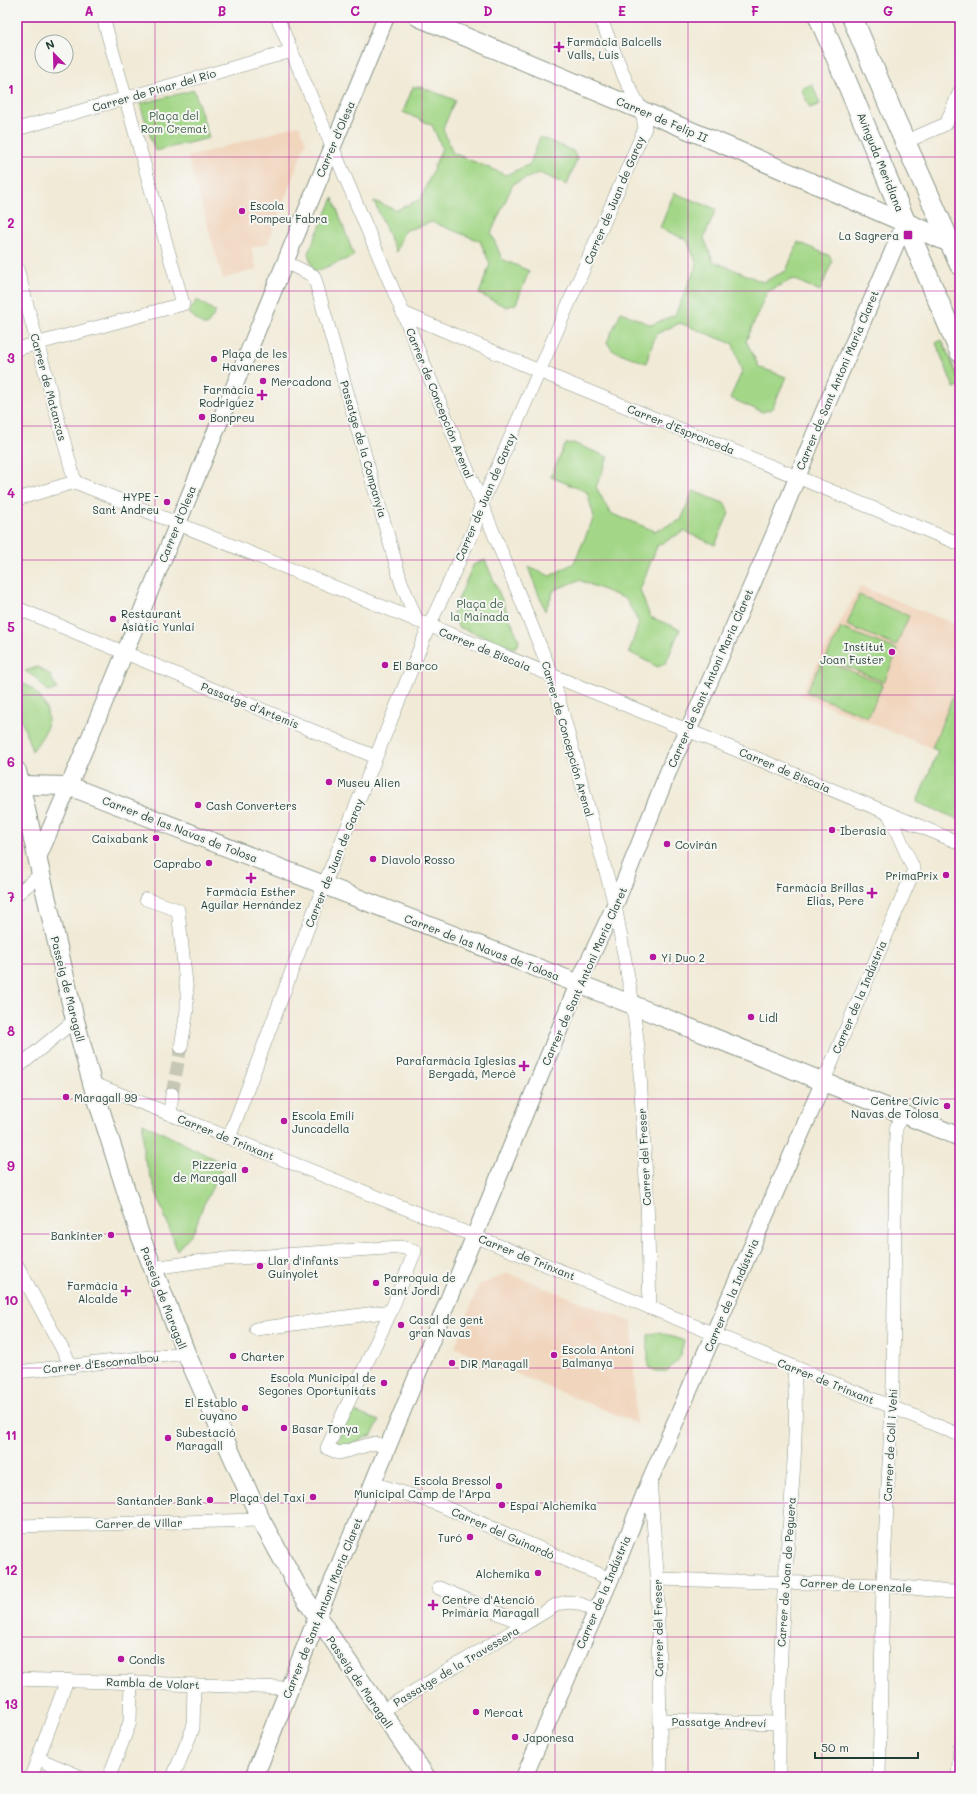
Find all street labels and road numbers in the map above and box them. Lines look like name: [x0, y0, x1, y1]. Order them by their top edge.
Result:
street label: Carrer de Pinar del Río: [90, 65, 218, 115]
street label: Carrer de Felip II: [614, 93, 710, 145]
street label: Carrer d'Olesa: [312, 98, 358, 179]
street label: Avinguda Meridiana: [854, 110, 908, 214]
street label: Carrer de Juan de Garay: [580, 133, 648, 266]
street label: Carrer de Sant Antoni Maria Claret: [792, 288, 882, 472]
street label: Carrer de Concepción Arenal: [403, 326, 477, 480]
street label: Carrer de Matanzas: [27, 332, 71, 442]
street label: Passatge de la Companyia: [337, 379, 391, 519]
street label: Carrer d'Espronceda: [625, 401, 737, 457]
street label: Carrer de Juan de Garay: [451, 430, 519, 563]
street label: Carrer d'Olesa: [155, 483, 199, 565]
street label: Carrer de Sant Antoni Maria Claret: [664, 586, 756, 770]
street label: Carrer de Biscaia: [437, 624, 533, 674]
street label: Carrer de Concepción Arenal: [539, 660, 597, 818]
street label: Passatge d'Artemís: [199, 678, 301, 732]
street label: Carrer de Biscaia: [737, 744, 833, 796]
street label: Carrer de las Navas de Tolosa: [100, 792, 260, 866]
street label: Carrer de Juan de Garay: [301, 796, 367, 930]
street label: Carrer de Sant Antoni Maria Claret: [538, 884, 630, 1068]
street label: Carrer de las Navas de Tolosa: [402, 910, 562, 984]
street label: Passeig de Maragall: [48, 935, 88, 1043]
street label: Carrer de la Indústria: [828, 938, 890, 1056]
street label: Carrer del Freser: [634, 1108, 654, 1206]
street label: Carrer de Trinxant: [175, 1111, 277, 1163]
street label: Carrer de Trinxant: [476, 1231, 578, 1283]
street label: Carrer de la Indústria: [700, 1236, 762, 1354]
street label: Passeig de Maragall: [138, 1245, 190, 1351]
street label: Carrer d'Escornalbou: [42, 1349, 160, 1377]
street label: Carrer de Trinxant: [775, 1355, 877, 1407]
street label: Carrer de Coll i Vehí: [880, 1388, 900, 1502]
street label: Carrer de Joan de Peguera: [773, 1496, 799, 1648]
street label: Carrer del Guinardó: [449, 1504, 557, 1563]
street label: Carrer de Villar: [95, 1515, 183, 1531]
street label: Carrer de Sant Antoni Maria Claret: [279, 1515, 365, 1701]
street label: Carrer de la Indústria: [572, 1533, 634, 1651]
street label: Carrer de Lorenzale: [800, 1575, 913, 1595]
street label: Carrer del Freser: [650, 1579, 666, 1677]
street label: Passatge de la Travessera: [390, 1622, 522, 1710]
street label: Passeig de Maragall: [323, 1633, 397, 1731]
street label: Rambla de Volart: [106, 1674, 200, 1692]
street label: Passatge Andreví: [671, 1714, 767, 1730]

